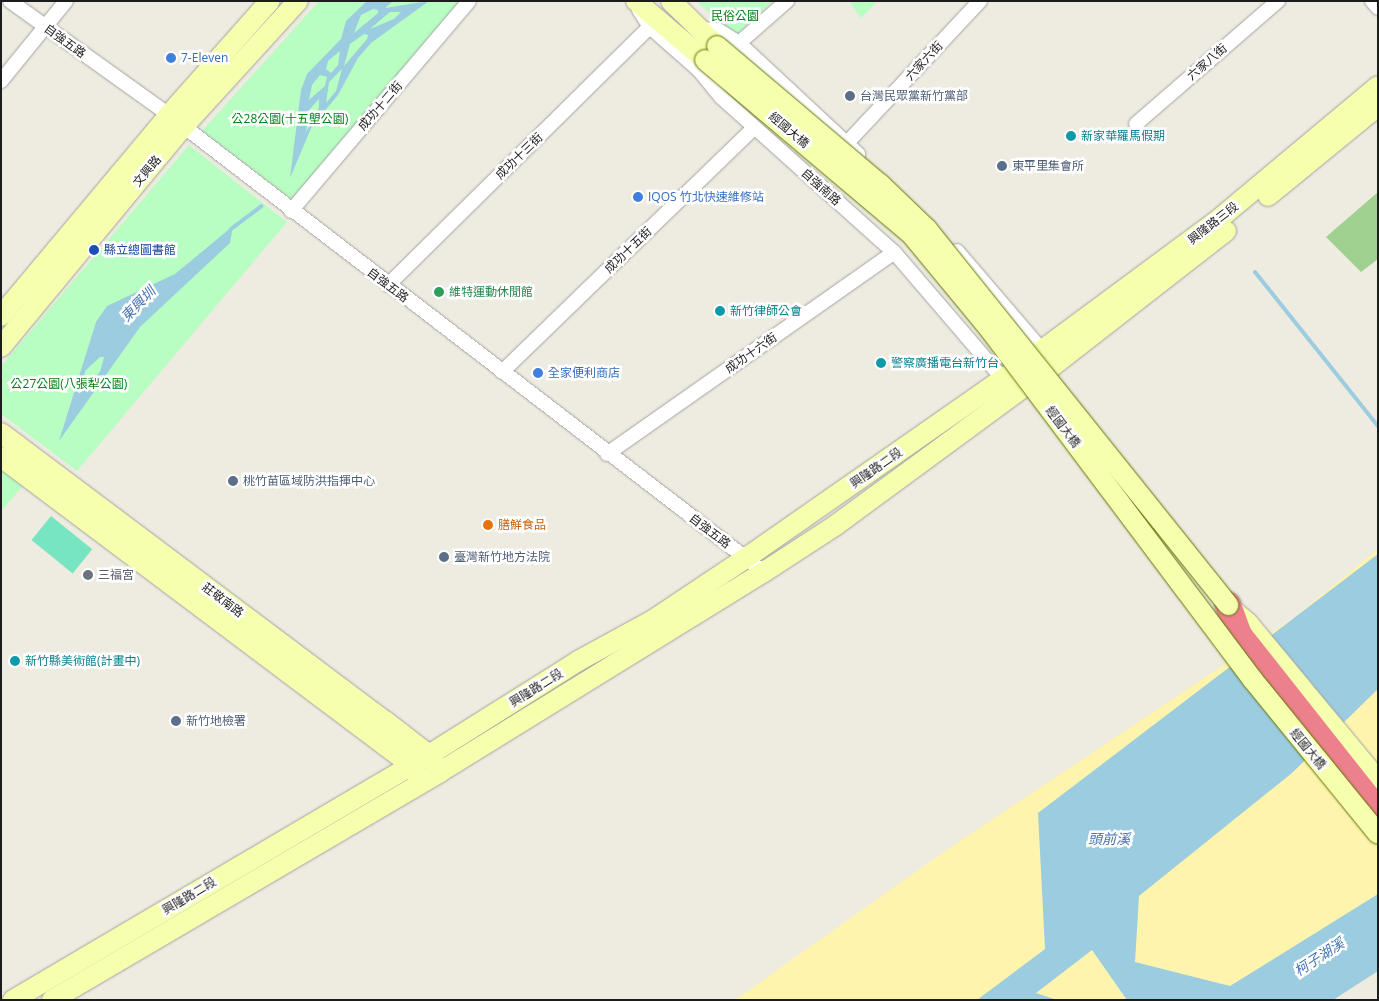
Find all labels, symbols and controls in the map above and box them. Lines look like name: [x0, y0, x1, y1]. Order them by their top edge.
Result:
park label: 民俗公園: [711, 9, 759, 23]
street label: 自強五路: [41, 21, 89, 61]
street label: 六家六街: [902, 39, 946, 83]
street label: 六家八街: [1184, 41, 1230, 83]
place label: 7-Eleven: [181, 51, 228, 65]
marker: 7-Eleven: [165, 52, 177, 64]
street label: 成功十二街: [355, 79, 405, 133]
place label: 台灣民眾黨新竹黨部: [860, 89, 968, 103]
marker: 台灣民眾黨新竹黨部: [844, 90, 856, 102]
street label: 經國大橋: [766, 109, 812, 151]
park label: 公28公園(十五塱公園): [232, 112, 348, 126]
place label: 新家華羅馬假期: [1081, 129, 1165, 143]
street label: 成功十三街: [492, 130, 546, 182]
marker: 新家華羅馬假期: [1065, 130, 1077, 142]
street label: 文興路: [130, 153, 164, 189]
place label: 東平里集會所: [1012, 159, 1084, 173]
marker: 東平里集會所: [996, 160, 1008, 172]
street label: 自強南路: [798, 166, 844, 208]
place label: IQOS 竹北快速維修站: [648, 190, 764, 204]
marker: IQOS 竹北快速維修站: [632, 191, 644, 203]
street label: 興隆路三段: [1185, 199, 1241, 247]
street label: 成功十五街: [601, 224, 655, 276]
place label: 縣立總圖書館: [104, 243, 176, 257]
marker: 縣立總圖書館: [88, 244, 100, 256]
street label: 自強五路: [364, 265, 412, 305]
water label: 東興圳: [117, 283, 159, 325]
place label: 維特運動休閒館: [449, 285, 533, 299]
marker: 維特運動休閒館: [433, 286, 445, 298]
place label: 新竹律師公會: [730, 304, 802, 318]
marker: 新竹律師公會: [714, 305, 726, 317]
street label: 成功十六街: [722, 330, 780, 376]
place label: 警察廣播電台新竹台: [891, 356, 999, 370]
marker: 警察廣播電台新竹台: [875, 357, 887, 369]
place label: 全家便利商店: [548, 366, 620, 380]
marker: 全家便利商店: [532, 367, 544, 379]
park label: 公27公園(八張犁公園): [11, 377, 127, 391]
street label: 經國大橋: [1043, 403, 1083, 451]
street label: 興隆路二段: [847, 445, 905, 491]
place label: 桃竹苗區域防洪指揮中心: [243, 474, 375, 488]
marker: 桃竹苗區域防洪指揮中心: [227, 475, 239, 487]
street label: 自強五路: [686, 511, 734, 551]
place label: 膳鮮食品: [498, 518, 546, 532]
marker: 膳鮮食品: [482, 519, 494, 531]
place label: 臺灣新竹地方法院: [454, 550, 550, 564]
marker: 臺灣新竹地方法院: [438, 551, 450, 563]
place label: 三福宮: [98, 568, 134, 582]
marker: 三福宮: [82, 569, 94, 581]
street label: 莊敬南路: [199, 580, 247, 620]
place label: 新竹縣美術館(計畫中): [25, 654, 140, 668]
marker: 新竹縣美術館(計畫中): [9, 655, 21, 667]
street label: 興隆路二段: [507, 666, 565, 710]
place label: 新竹地檢署: [186, 714, 246, 728]
marker: 新竹地檢署: [170, 715, 182, 727]
street label: 經國大橋: [1287, 726, 1329, 772]
water label: 頭前溪: [1088, 831, 1130, 847]
street label: 興隆路二段: [160, 874, 218, 918]
water label: 柯子湖溪: [1291, 935, 1347, 979]

